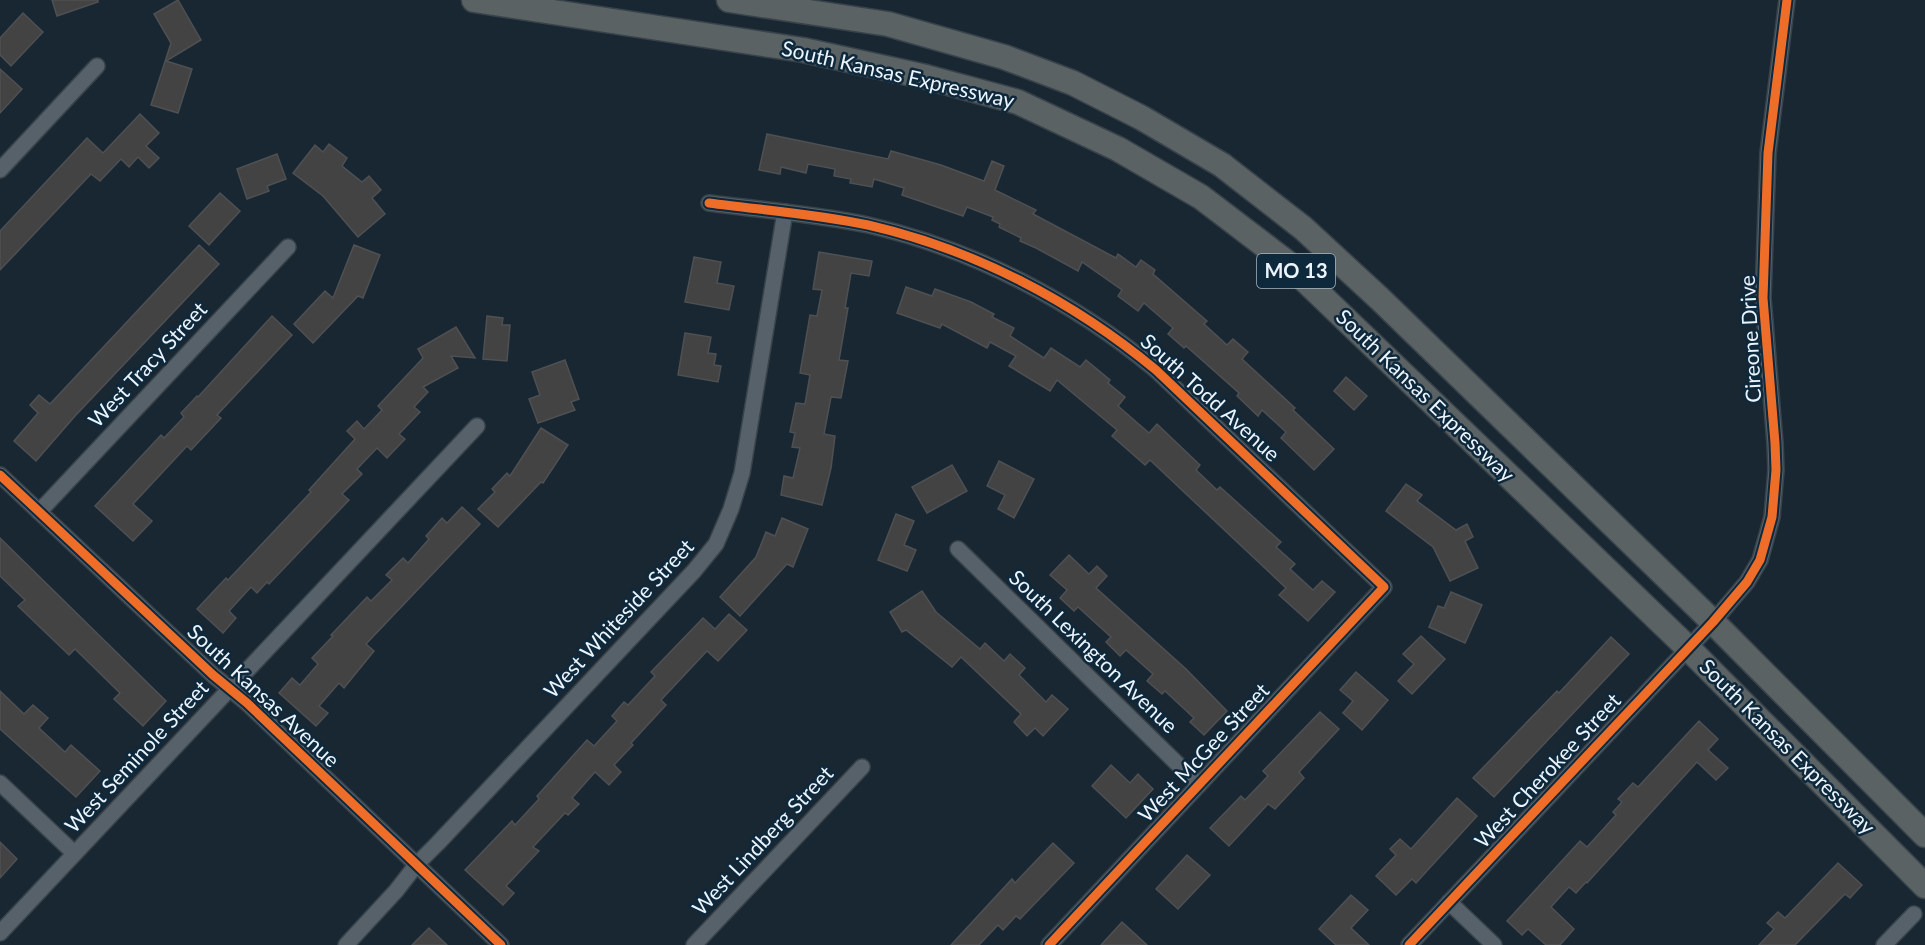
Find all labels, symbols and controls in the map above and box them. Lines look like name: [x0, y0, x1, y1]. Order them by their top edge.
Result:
street label: South Kansas Expressway: [780, 35, 1017, 113]
road number: MO 13: [1257, 254, 1335, 288]
street label: Cireone Drive: [1734, 275, 1765, 403]
street label: West Tracy Street: [83, 296, 212, 432]
street label: South Kansas Expressway: [1332, 303, 1520, 487]
street label: South Todd Avenue: [1136, 328, 1286, 466]
street label: West Whiteside Street: [538, 533, 698, 703]
street label: South Lexington Avenue: [1005, 564, 1183, 738]
street label: South Kansas Avenue: [183, 618, 345, 772]
street label: South Kansas Expressway: [1695, 653, 1881, 839]
street label: West Seminole Street: [59, 674, 213, 837]
street label: West McGee Street: [1132, 677, 1274, 827]
street label: West Cherokee Street: [1469, 687, 1625, 853]
street label: West Lindberg Street: [686, 760, 838, 920]

